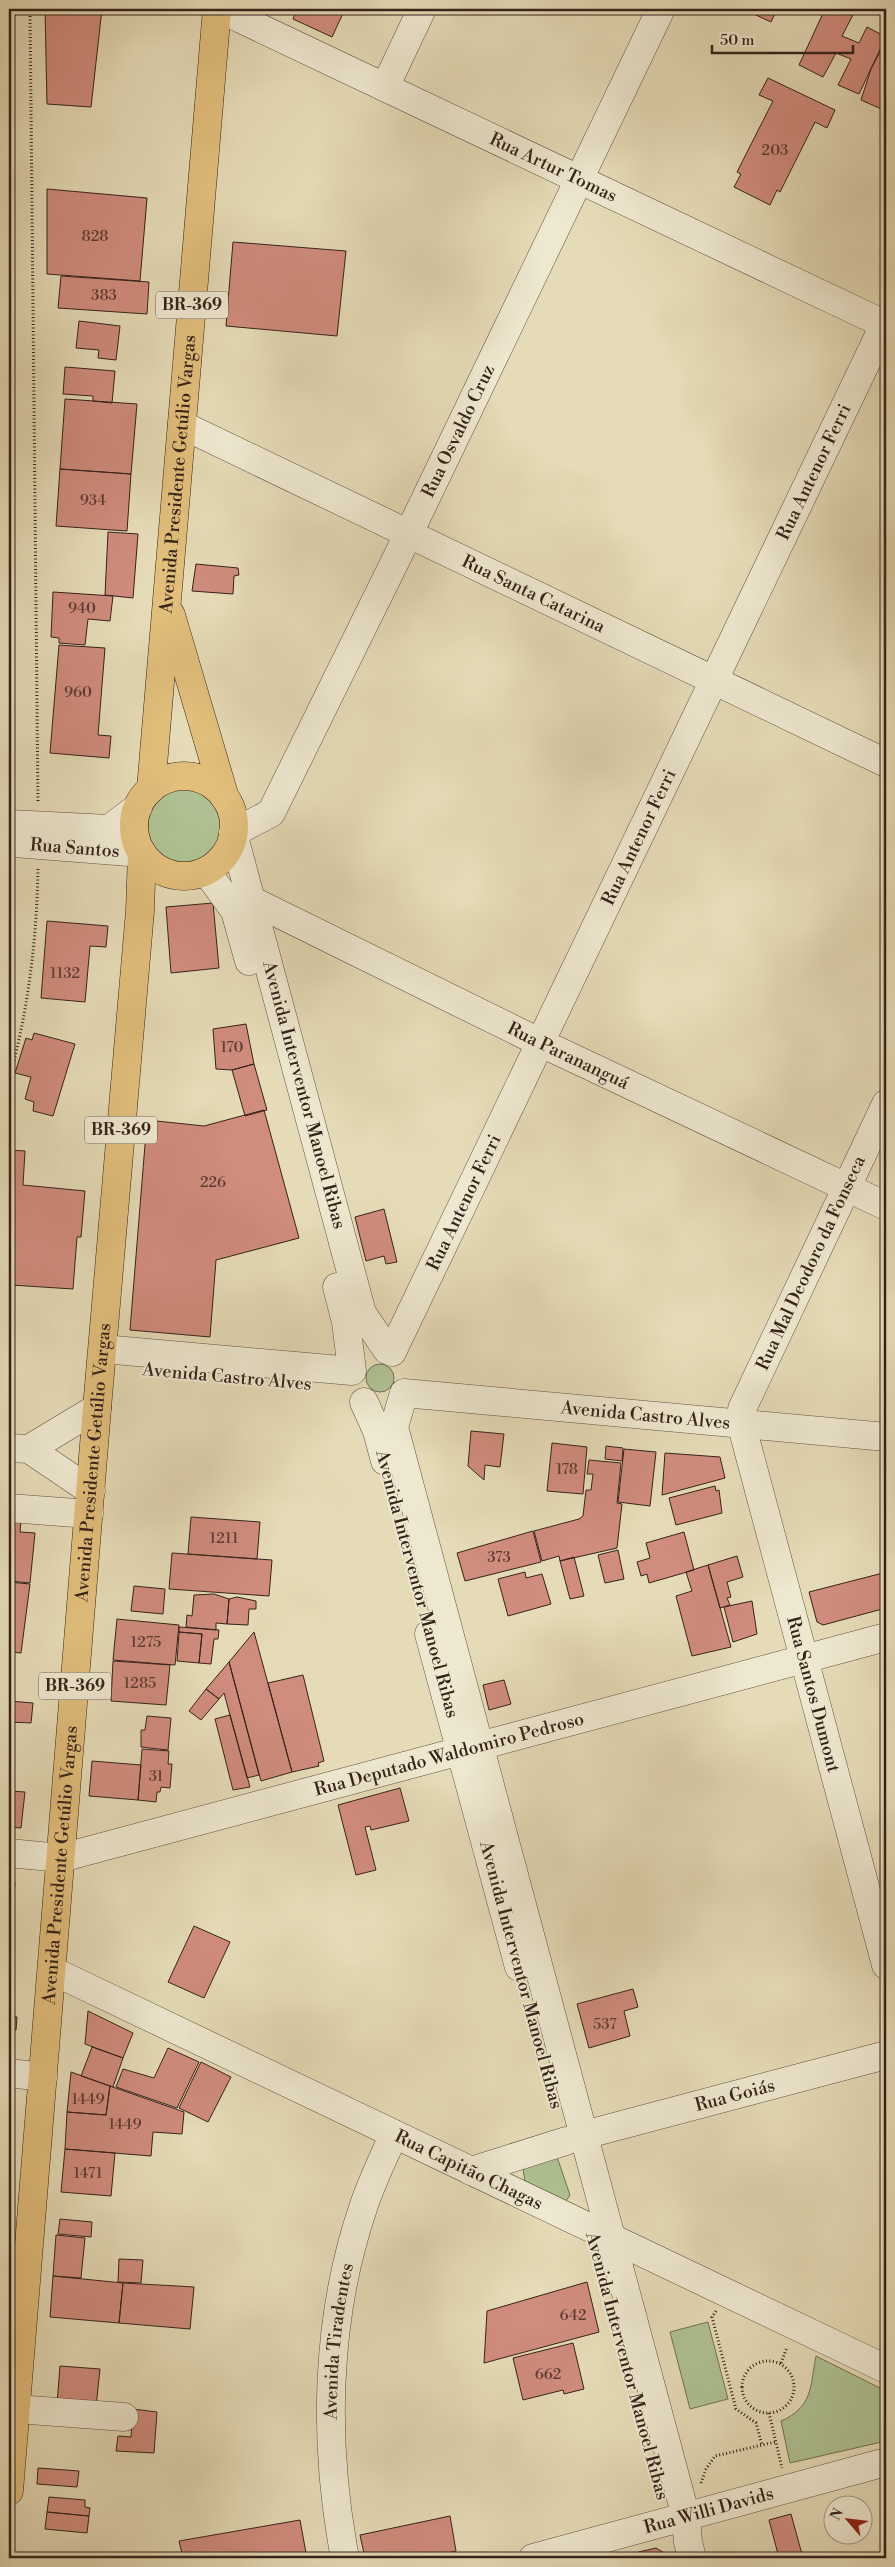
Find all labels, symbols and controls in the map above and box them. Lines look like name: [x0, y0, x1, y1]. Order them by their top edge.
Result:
scale bar: [712, 22, 854, 54]
text: 50 m: [720, 31, 754, 50]
street label: Rua Artur Tomas: [486, 127, 621, 207]
house number: 203: [762, 141, 788, 160]
house number: 828: [82, 227, 108, 246]
house number: 383: [91, 286, 117, 305]
road number: BR-369: [156, 292, 228, 318]
street label: Avenida Presidente Getúlio Vargas: [154, 334, 201, 615]
street label: Rua Osvaldo Cruz: [416, 361, 500, 501]
street label: Rua Antenor Ferri: [771, 400, 856, 544]
house number: 934: [80, 491, 106, 510]
street label: Rua Santa Catarina: [458, 550, 610, 638]
house number: 940: [68, 599, 96, 618]
house number: 960: [64, 683, 92, 702]
street label: Rua Antenor Ferri: [596, 765, 681, 909]
street label: Rua Santos: [29, 833, 121, 863]
street label: Avenida Interventor Manoel Ribas: [257, 958, 351, 1231]
house number: 1132: [50, 964, 80, 983]
street label: Rua Parananguá: [503, 1017, 634, 1095]
house number: 170: [221, 1038, 243, 1057]
road number: BR-369: [85, 1116, 157, 1144]
street label: Rua Antenor Ferri: [421, 1130, 506, 1274]
street label: Rua Mal Deodoro da Fonseca: [751, 1151, 871, 1374]
house number: 226: [200, 1173, 226, 1192]
street label: Avenida Presidente Getúlio Vargas: [70, 1322, 116, 1604]
street label: Avenida Castro Alves: [140, 1358, 313, 1396]
street label: Avenida Castro Alves: [559, 1396, 731, 1434]
street label: Avenida Interventor Manoel Ribas: [370, 1447, 464, 1720]
house number: 178: [556, 1460, 578, 1479]
house number: 1211: [210, 1529, 239, 1548]
house number: 373: [487, 1548, 511, 1567]
street label: Rua Santos Dumont: [782, 1613, 846, 1775]
house number: 1275: [131, 1633, 161, 1652]
road number: BR-369: [39, 1672, 111, 1700]
house number: 1285: [124, 1674, 156, 1693]
street label: Rua Deputado Waldomiro Pedroso: [312, 1707, 587, 1801]
street label: Avenida Presidente Getúlio Vargas: [37, 1725, 83, 2006]
house number: 31: [149, 1767, 164, 1786]
street label: Avenida Interventor Manoel Ribas: [474, 1838, 568, 2111]
house number: 537: [593, 2015, 617, 2034]
street label: Rua Goiás: [692, 2073, 777, 2117]
house number: 1449: [71, 2090, 105, 2109]
house number: 1449: [108, 2115, 142, 2134]
street label: Rua Capitão Chagas: [391, 2125, 547, 2215]
house number: 1471: [74, 2164, 103, 2183]
street label: Avenida Interventor Manoel Ribas: [580, 2229, 674, 2502]
street label: Avenida Tiradentes: [319, 2261, 359, 2421]
house number: 642: [560, 2306, 586, 2325]
house number: 662: [535, 2365, 561, 2384]
street label: Rua Willi Davids: [641, 2482, 776, 2539]
north arrow: [822, 2494, 872, 2544]
text: N: [827, 2505, 848, 2523]

